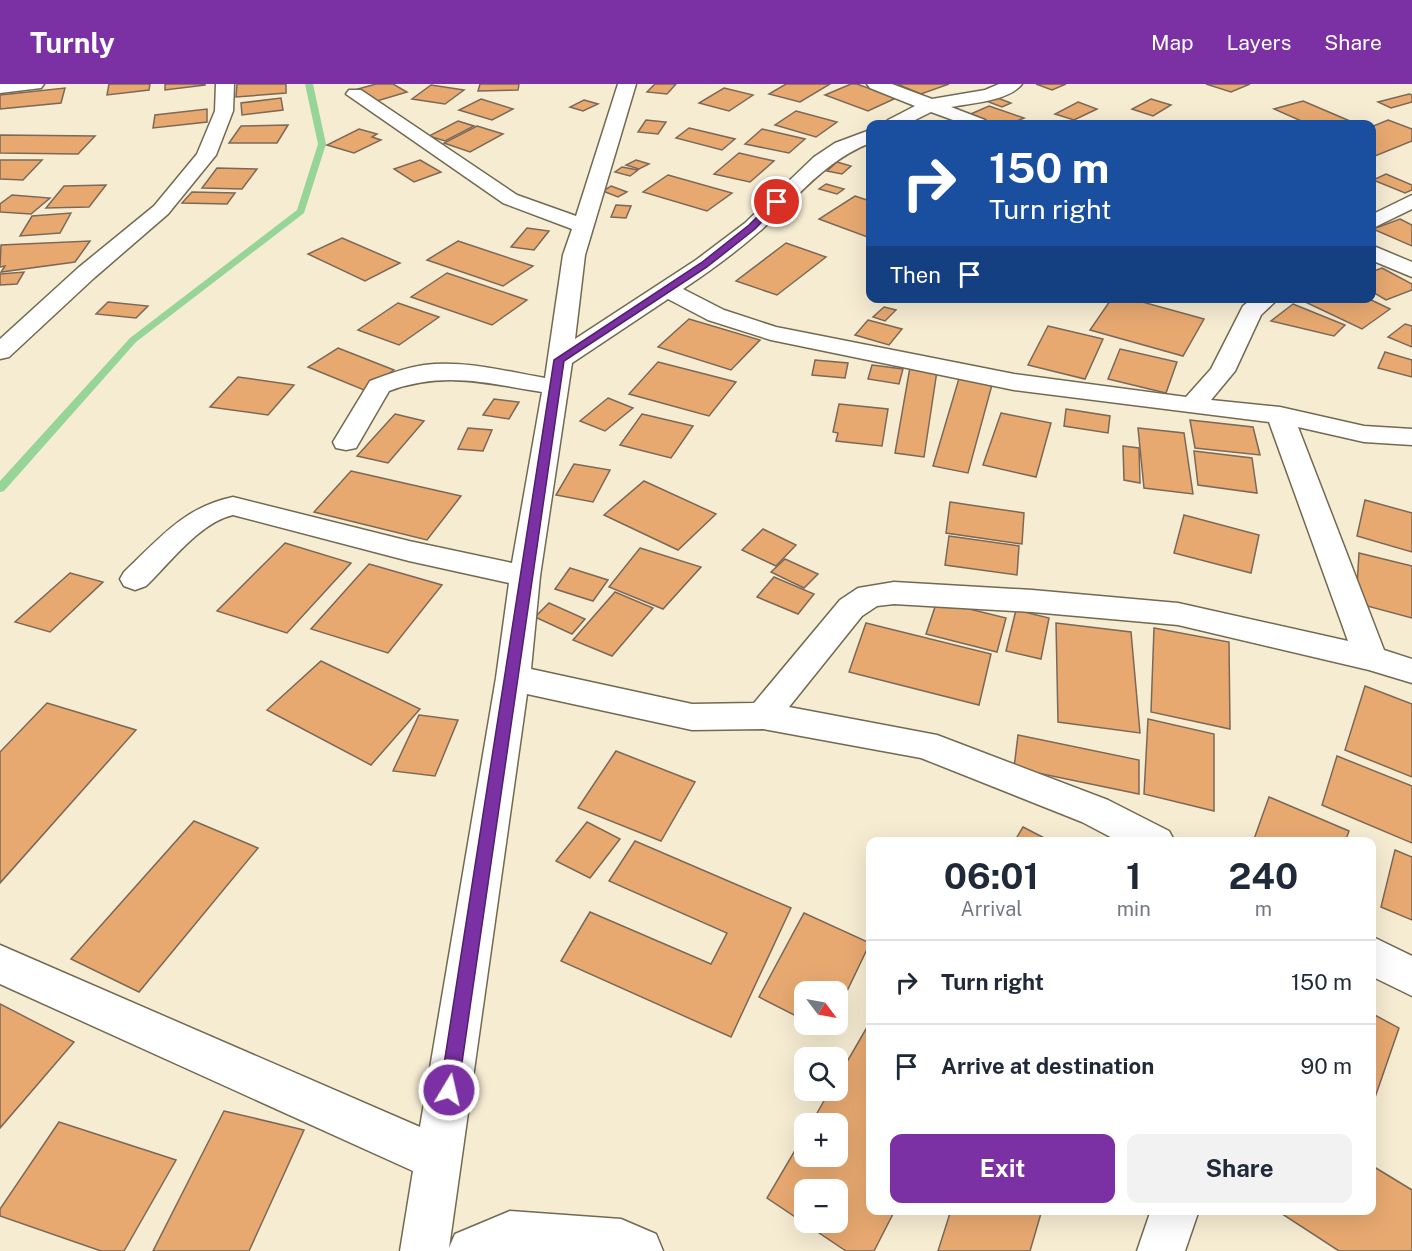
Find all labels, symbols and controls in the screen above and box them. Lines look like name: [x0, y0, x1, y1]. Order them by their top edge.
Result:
text: Turnly: [30, 26, 115, 59]
text: Map: [1151, 30, 1194, 55]
text: Layers: [1227, 30, 1291, 55]
text: Share: [1324, 30, 1382, 55]
text: 150 m: [989, 143, 1109, 192]
icon: right: [890, 144, 968, 222]
pin: [751, 176, 802, 227]
icon: arrive: [760, 185, 793, 218]
text: Turn right: [989, 193, 1112, 225]
icon: arrive: [953, 258, 986, 291]
text: Then: [890, 262, 941, 288]
text: 06:01: [944, 855, 1039, 897]
text: 1: [1126, 855, 1141, 897]
text: 240: [1229, 855, 1298, 897]
text: Arrival: [961, 897, 1022, 921]
text: min: [1117, 897, 1151, 921]
text: m: [1255, 897, 1272, 921]
icon: right: [890, 966, 923, 999]
text: Turn right: [941, 969, 1044, 995]
text: 150 m: [1291, 969, 1352, 995]
north arrow: [794, 981, 848, 1035]
map controls: [794, 981, 848, 1233]
button: search: [794, 1047, 848, 1101]
icon: arrive: [890, 1050, 923, 1083]
text: Arrive at destination: [941, 1053, 1154, 1079]
text: 90 m: [1301, 1053, 1352, 1079]
position arrow: [417, 1058, 481, 1122]
button: +: [794, 1113, 848, 1167]
button: Exit: [890, 1134, 1115, 1203]
button: Share: [1127, 1134, 1352, 1203]
button: −: [794, 1179, 848, 1233]

